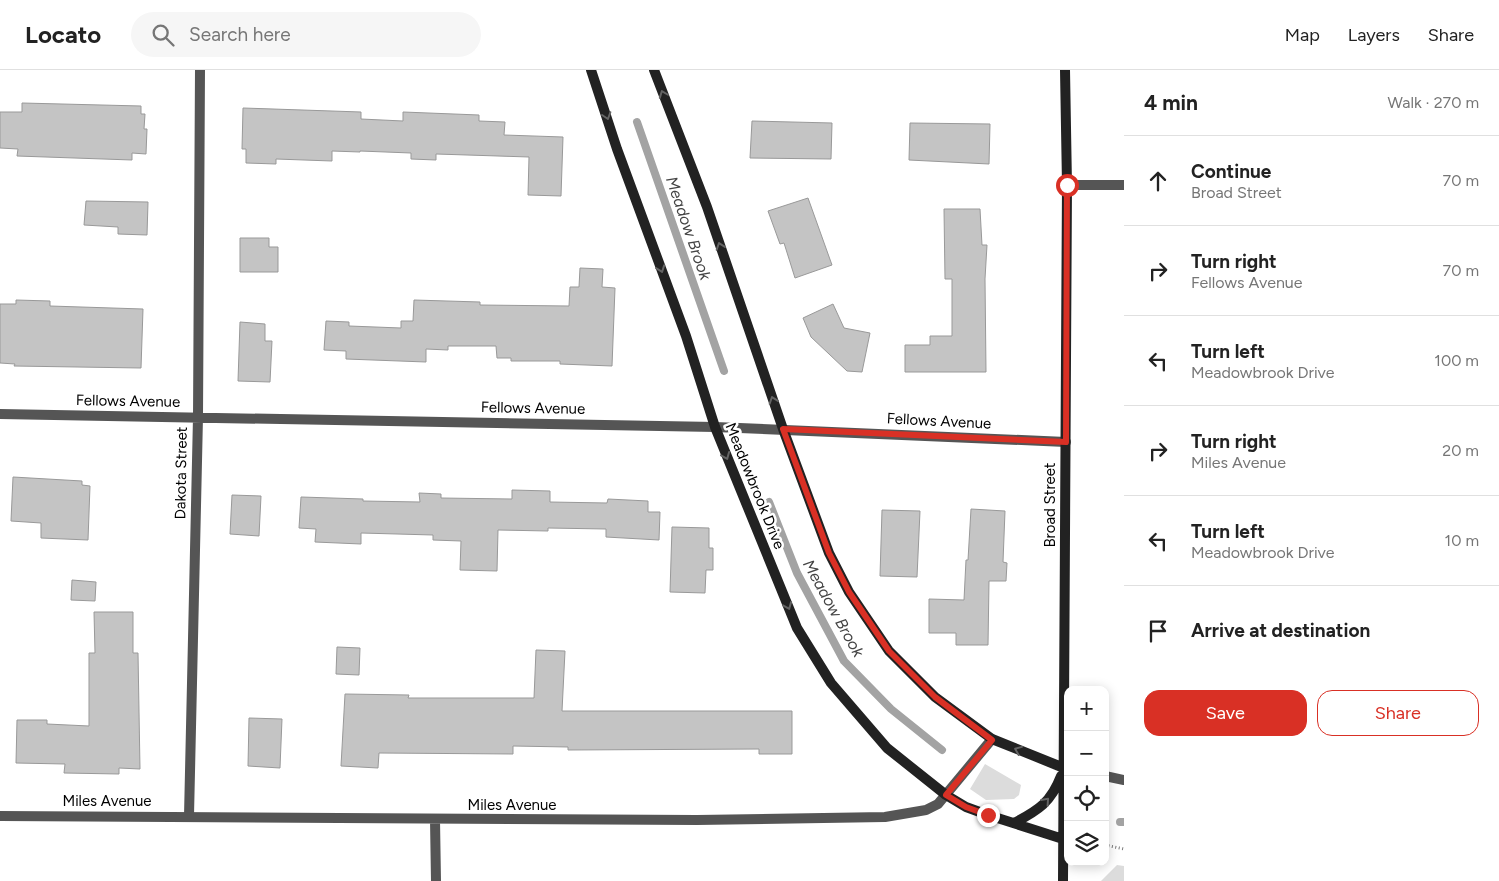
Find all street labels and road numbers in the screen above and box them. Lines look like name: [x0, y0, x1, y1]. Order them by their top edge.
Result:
street label: Fellows Avenue: [76, 391, 180, 411]
street label: Fellows Avenue: [481, 398, 585, 418]
street label: Fellows Avenue: [886, 409, 992, 433]
street label: Meadowbrook Drive: [721, 420, 789, 552]
street label: Dakota Street: [171, 426, 191, 520]
street label: Broad Street: [1041, 462, 1059, 548]
street label: Miles Avenue: [62, 792, 152, 810]
street label: Miles Avenue: [467, 796, 557, 814]

